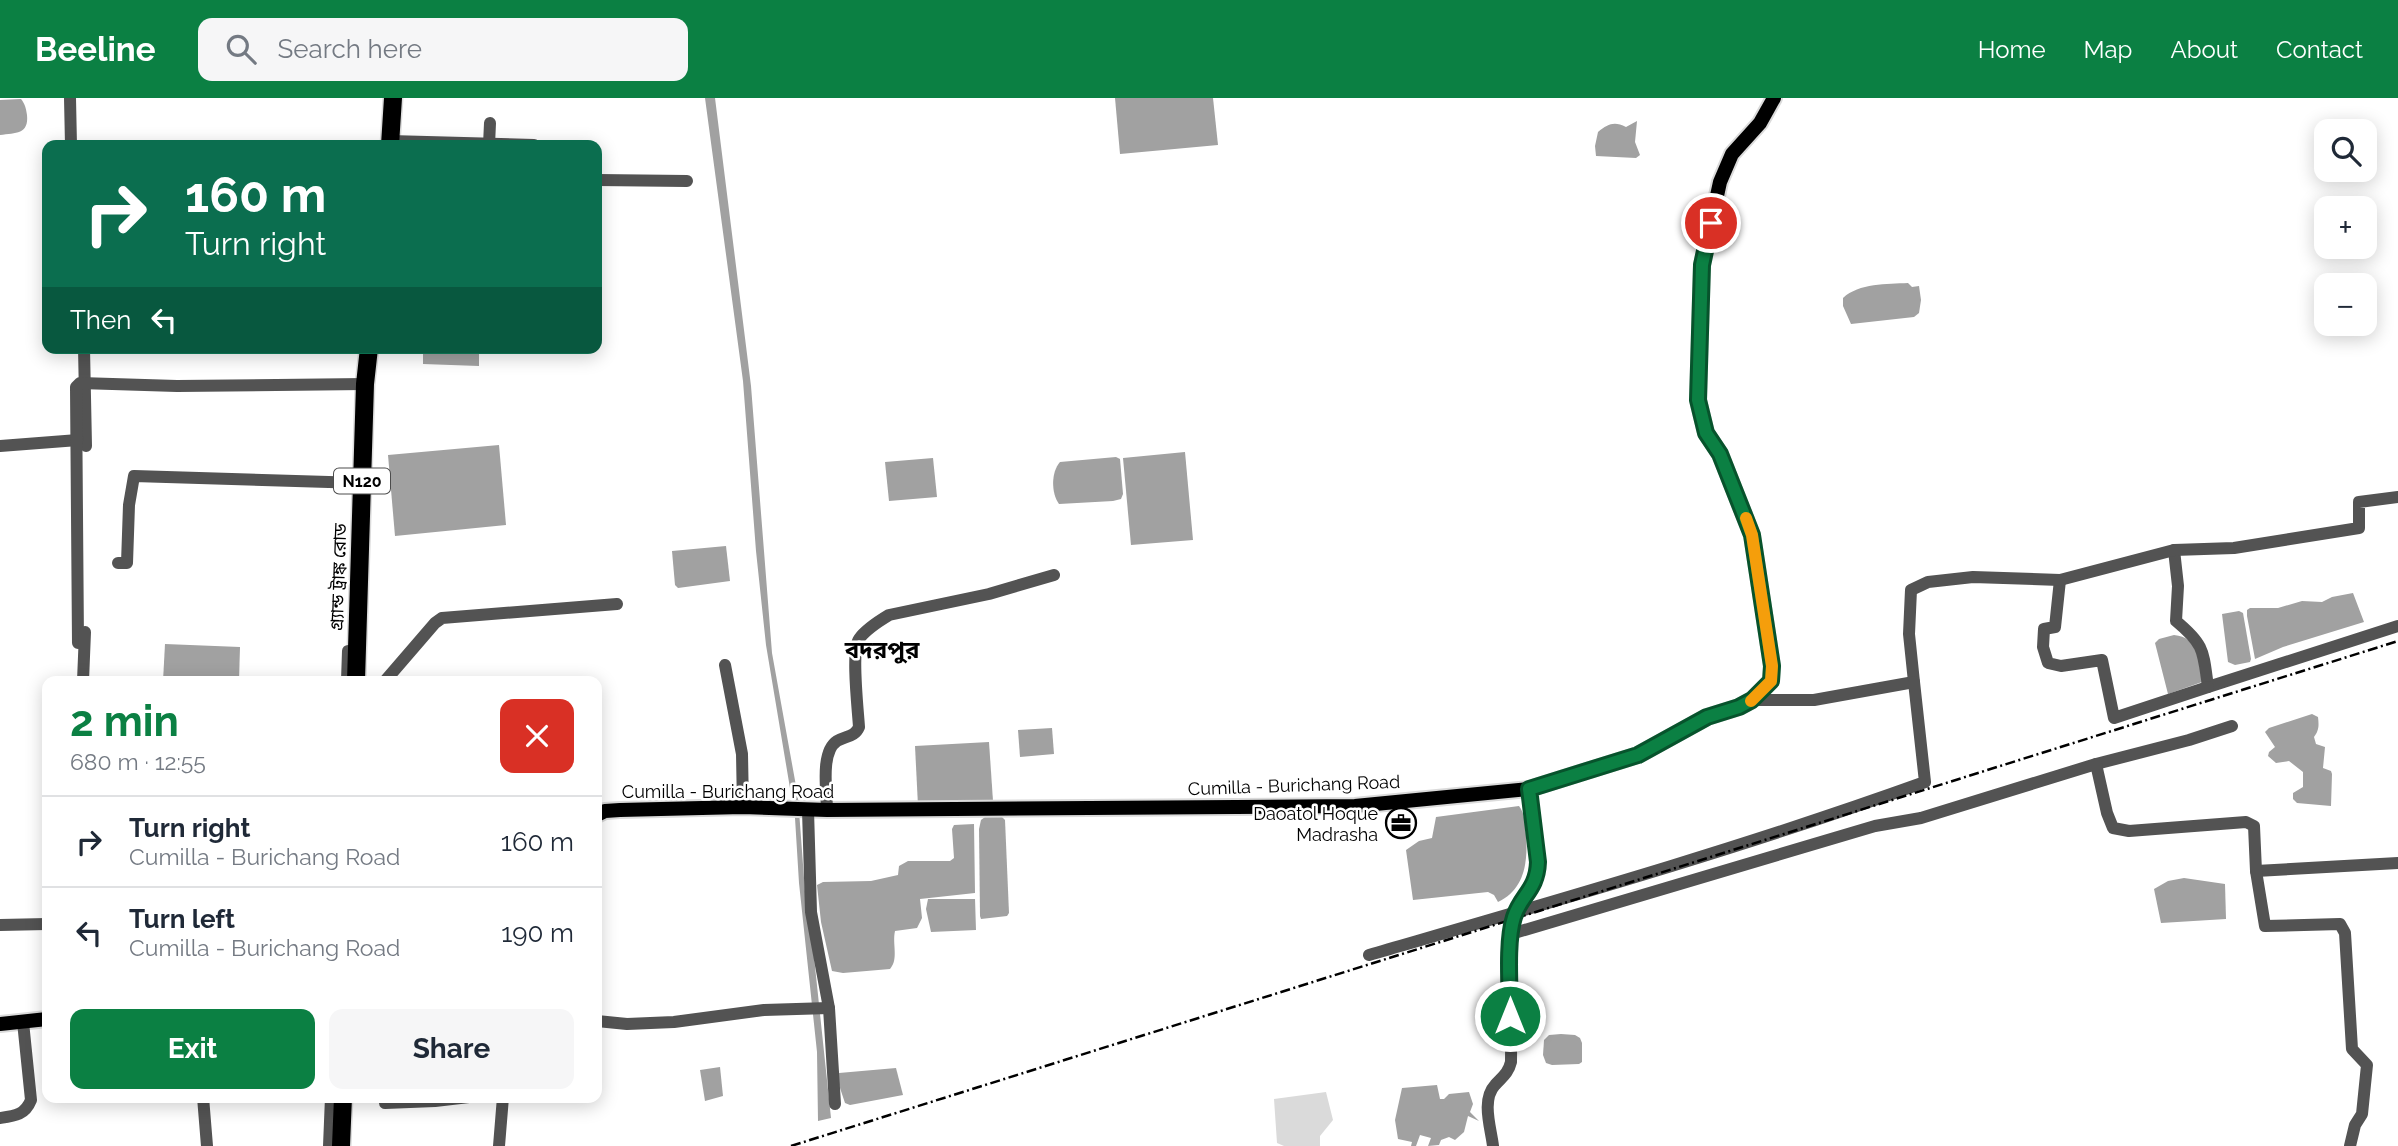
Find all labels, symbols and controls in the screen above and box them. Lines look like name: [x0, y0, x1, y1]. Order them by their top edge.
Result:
search box: [198, 18, 688, 81]
text: Beeline: [35, 30, 156, 69]
icon: search: [222, 30, 260, 68]
text: Search here: [278, 34, 422, 64]
text: Home: [1978, 35, 2046, 64]
text: Map: [2084, 35, 2132, 64]
text: About: [2170, 35, 2238, 64]
text: Contact: [2276, 35, 2363, 64]
map controls: [2314, 119, 2377, 336]
button: search: [2314, 119, 2377, 182]
text: 160 m: [185, 166, 326, 223]
icon: right: [70, 168, 161, 259]
pin: [1681, 193, 1741, 253]
button: +: [2314, 196, 2377, 259]
icon: arrive: [1692, 204, 1730, 242]
text: Turn right: [185, 225, 326, 262]
button: −: [2314, 273, 2377, 336]
icon: left: [145, 301, 183, 339]
text: Then: [70, 305, 131, 335]
road number: N120: [334, 468, 390, 494]
street label: গ্র্যান্ড ট্রাঙ্ক রোড: [326, 523, 350, 631]
district label: বদরপুর: [844, 635, 920, 664]
text: 2 min: [70, 697, 179, 746]
button: close: [500, 699, 574, 773]
text: 680 m · 12:55: [70, 748, 206, 775]
street label: Cumilla - Burichang Road: [1188, 771, 1400, 799]
street label: Cumilla - Burichang Road: [622, 781, 834, 802]
place label: Daoatol Hoque Madrasha: [1253, 803, 1378, 845]
office icon: Daoatol Hoque Madrasha: [1384, 806, 1418, 840]
text: Turn right: [129, 813, 250, 843]
icon: right: [70, 823, 108, 861]
text: 160 m: [501, 827, 574, 857]
text: Cumilla - Burichang Road: [129, 843, 400, 870]
text: Turn left: [129, 904, 235, 934]
icon: left: [70, 914, 108, 952]
text: 190 m: [501, 918, 574, 948]
text: Cumilla - Burichang Road: [129, 934, 400, 961]
position arrow: [1473, 979, 1547, 1053]
button: Exit: [70, 1009, 315, 1089]
button: Share: [329, 1009, 574, 1089]

